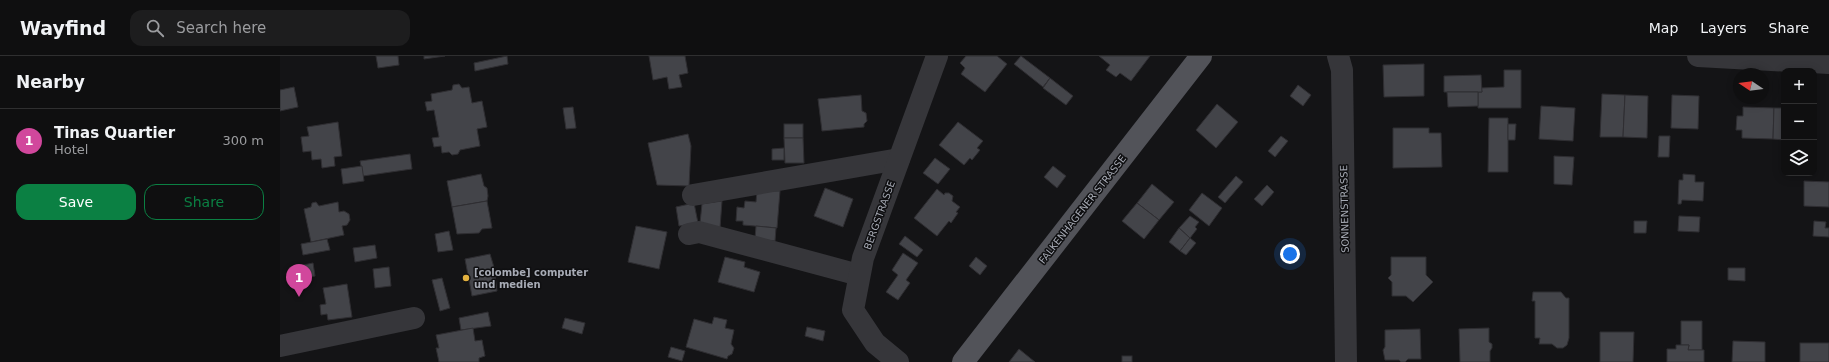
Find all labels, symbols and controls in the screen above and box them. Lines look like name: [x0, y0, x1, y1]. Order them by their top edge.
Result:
search box: [130, 10, 410, 46]
text: Wayfind: [20, 17, 106, 39]
icon: search: [144, 17, 166, 39]
text: Search here: [176, 19, 266, 37]
text: Map: [1649, 20, 1678, 36]
text: Layers: [1700, 20, 1747, 36]
text: Share: [1769, 20, 1809, 36]
north arrow: [1733, 68, 1769, 104]
map controls: [1781, 68, 1817, 176]
button: +: [1781, 68, 1817, 104]
text: Nearby: [16, 72, 85, 92]
button: −: [1781, 104, 1817, 140]
text: Tinas Quartier: [54, 124, 175, 142]
text: 1: [24, 133, 34, 148]
text: 300 m: [222, 133, 264, 148]
button: layers: [1781, 140, 1817, 176]
text: Hotel: [54, 142, 88, 157]
street label: FALKENHAGENER STRASSE: [1037, 153, 1128, 266]
street label: SONNENSTRASSE: [1338, 165, 1351, 253]
street label: BERGSTRASSE: [862, 179, 897, 251]
button: Save: [16, 184, 136, 220]
button: Share: [144, 184, 264, 220]
your location: [1280, 244, 1300, 264]
pin: 1: [286, 264, 312, 297]
place label: [colombe] computer und medien: [474, 267, 588, 290]
marker: [colombe] computer und medien: [461, 273, 471, 283]

